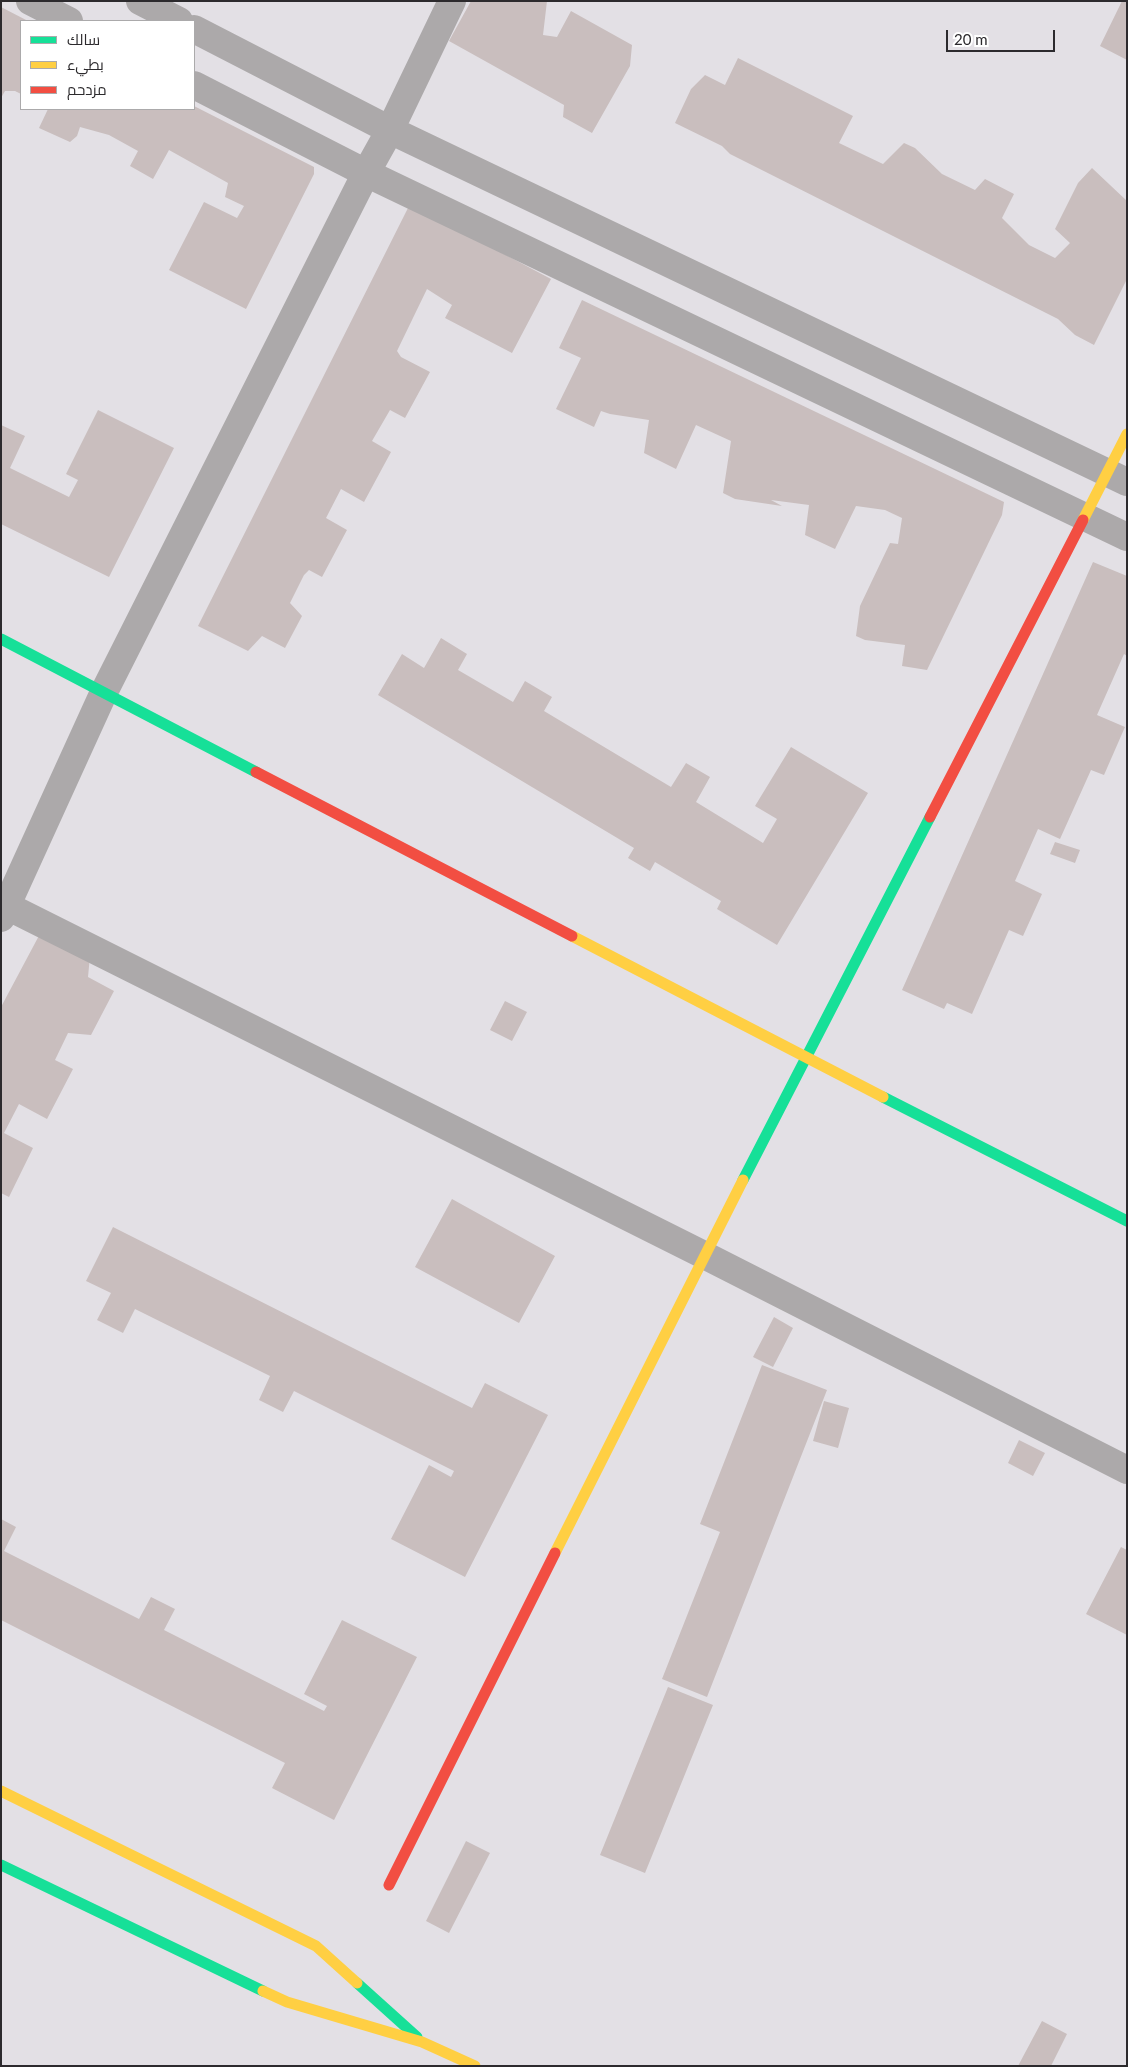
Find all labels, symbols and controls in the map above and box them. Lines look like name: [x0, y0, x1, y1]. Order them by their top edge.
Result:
legend: [20, 20, 195, 110]
scale bar: [948, 20, 1057, 52]
text: سالك: [67, 30, 100, 48]
text: 20 m: [954, 30, 988, 48]
text: بطيء: [67, 55, 104, 73]
text: مزدحم: [67, 80, 107, 98]

